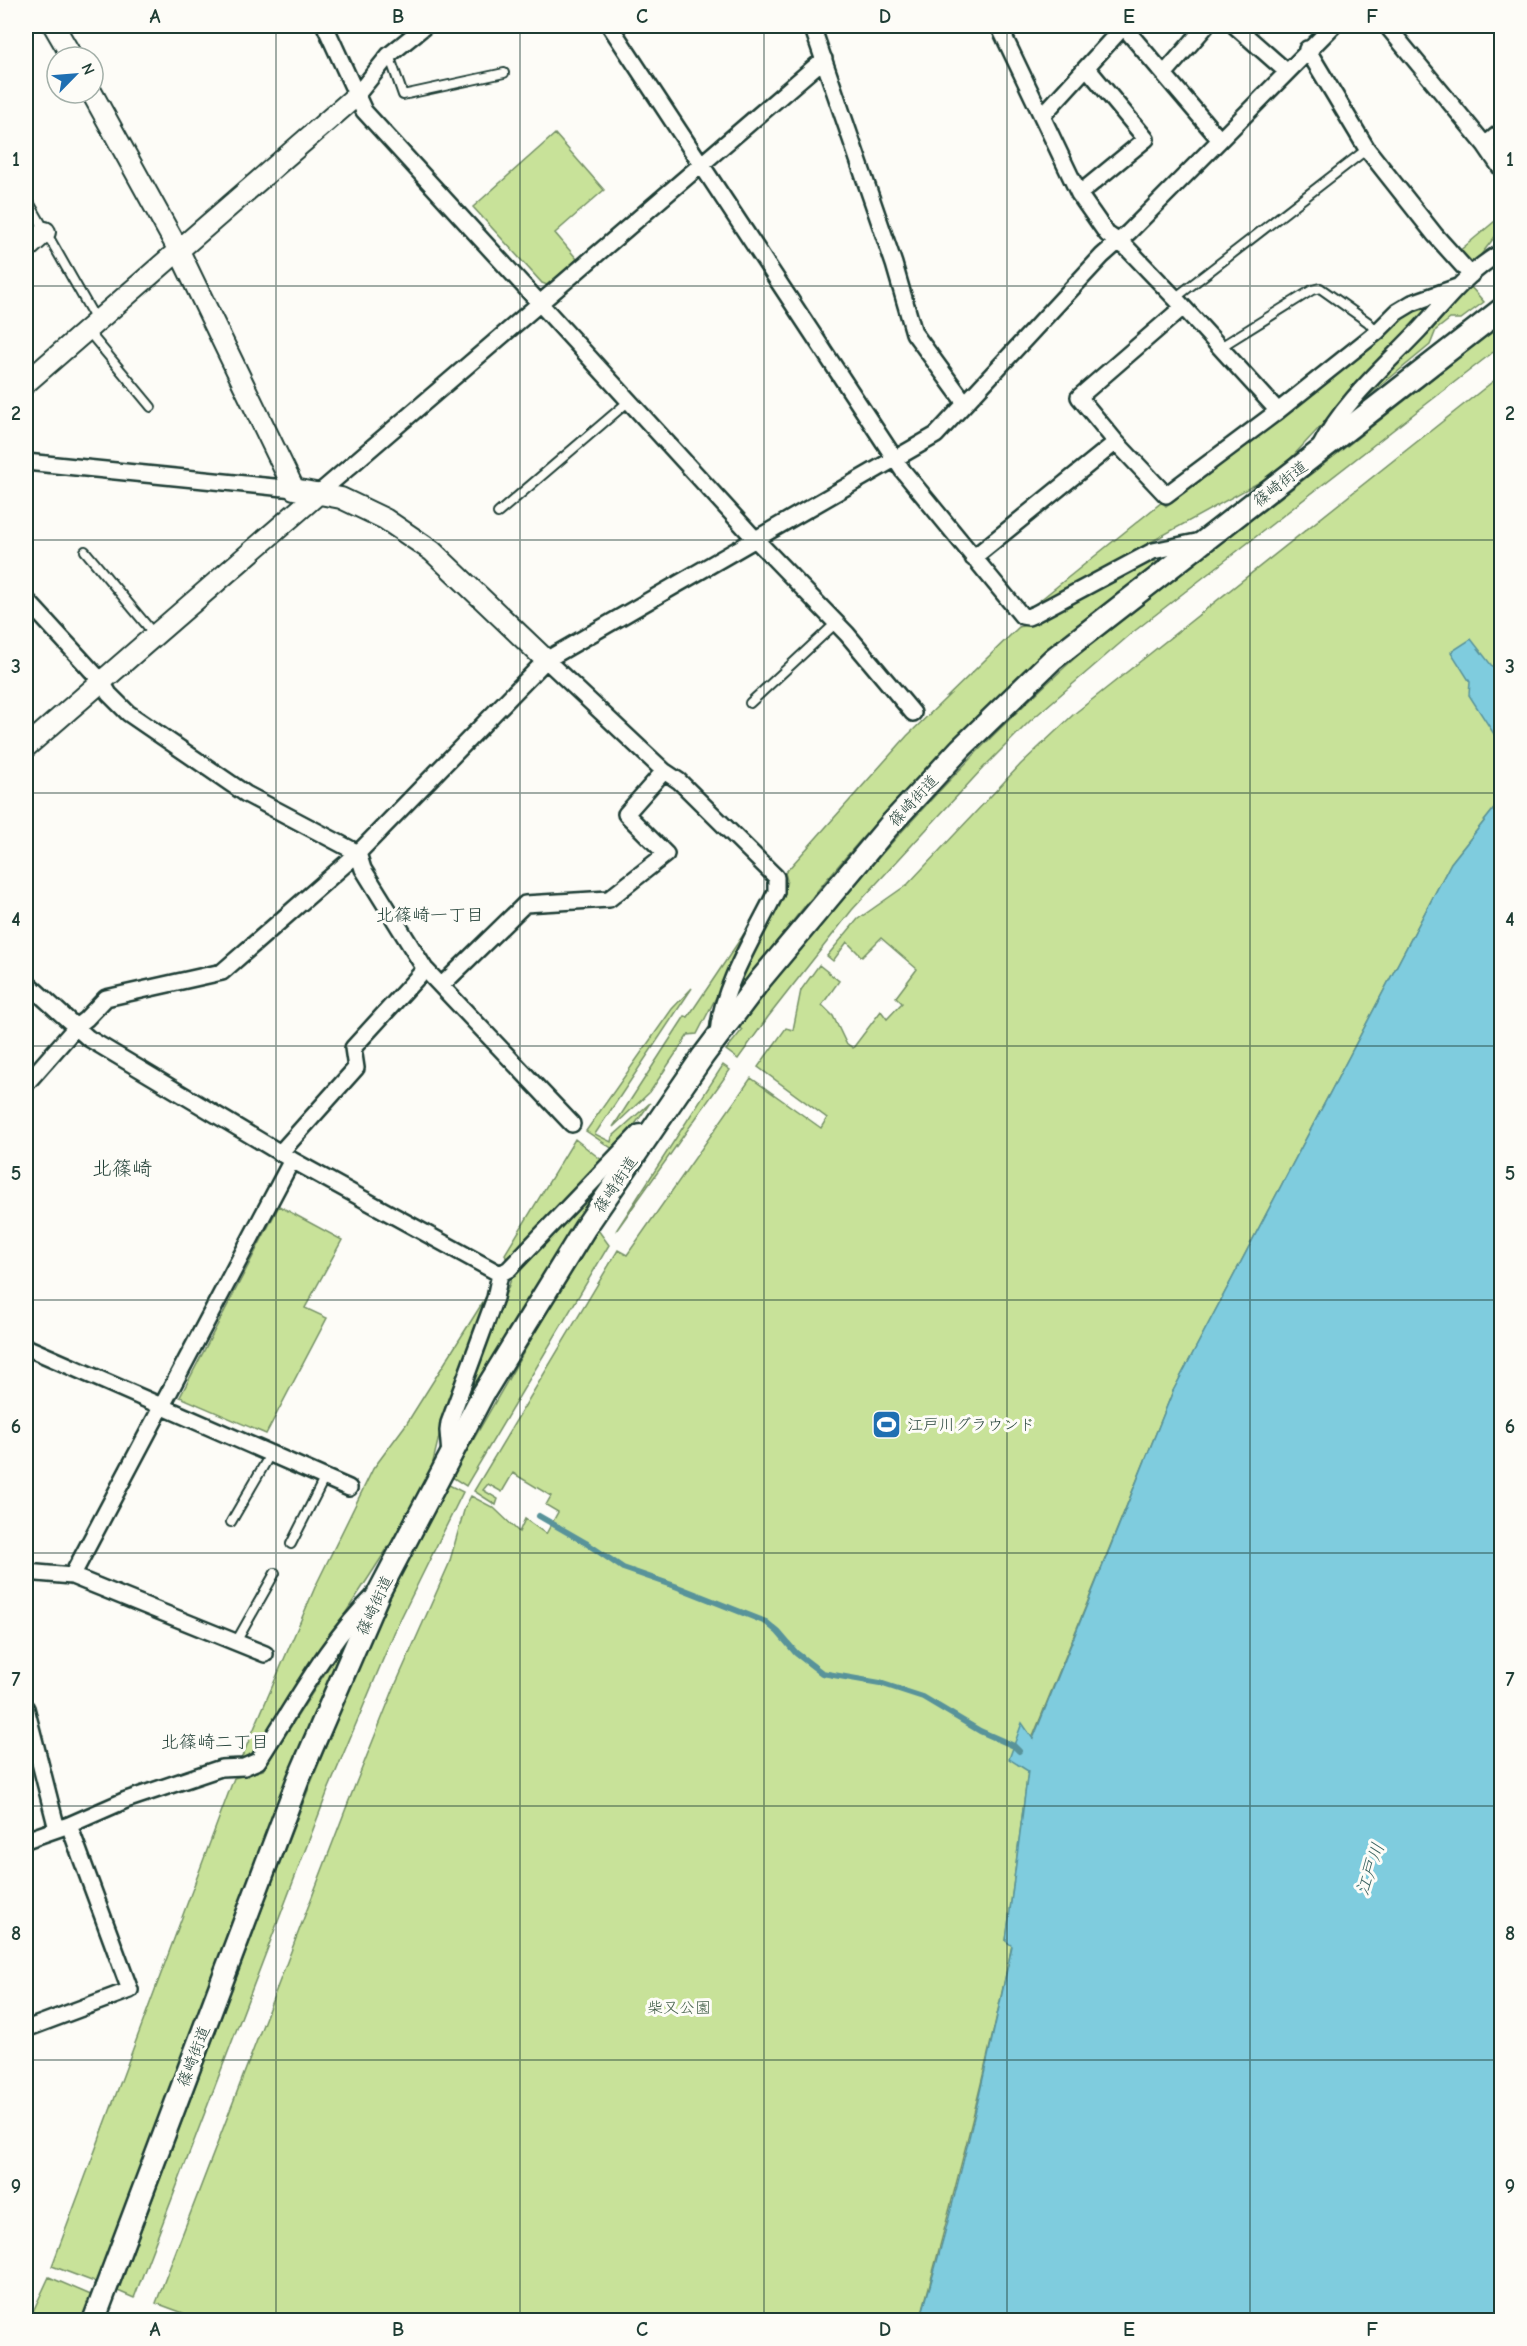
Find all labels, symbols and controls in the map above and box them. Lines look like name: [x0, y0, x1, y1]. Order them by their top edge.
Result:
text: A: [149, 5, 161, 28]
text: B: [392, 5, 404, 28]
text: C: [636, 5, 648, 28]
text: D: [879, 5, 891, 28]
text: E: [1123, 5, 1135, 28]
text: F: [1366, 5, 1378, 28]
north arrow: [45, 45, 105, 105]
text: N: [77, 61, 98, 78]
text: 1: [12, 148, 20, 171]
text: 1: [1506, 148, 1514, 171]
text: 2: [11, 402, 21, 425]
text: 2: [1505, 402, 1515, 425]
street label: 篠崎街道: [1250, 457, 1311, 511]
text: 3: [11, 655, 21, 678]
text: 3: [1505, 655, 1515, 678]
street label: 篠崎街道: [885, 771, 942, 830]
district label: 北篠崎一丁目: [376, 905, 484, 926]
text: 4: [11, 908, 21, 931]
text: 4: [1505, 908, 1515, 931]
street label: 篠崎街道: [590, 1153, 641, 1216]
district label: 北篠崎: [92, 1157, 152, 1180]
text: 5: [11, 1162, 21, 1185]
text: 5: [1505, 1162, 1515, 1185]
sports icon: 江戸川グラウンド: [870, 1408, 902, 1440]
text: 6: [11, 1415, 21, 1438]
text: 6: [1505, 1415, 1515, 1438]
place label: 江戸川グラウンド: [907, 1416, 1035, 1434]
street label: 篠崎街道: [353, 1573, 397, 1638]
text: 7: [12, 1668, 21, 1691]
text: 7: [1506, 1668, 1515, 1691]
district label: 北篠崎二丁目: [161, 1732, 269, 1753]
water label: 江戸川: [1352, 1840, 1389, 1898]
text: 8: [11, 1922, 21, 1945]
text: 8: [1505, 1922, 1515, 1945]
park label: 柴又公園: [647, 1999, 711, 2017]
street label: 篠崎街道: [174, 2023, 214, 2089]
text: 9: [11, 2175, 21, 2198]
text: 9: [1505, 2175, 1515, 2198]
text: A: [149, 2318, 161, 2341]
text: B: [392, 2318, 404, 2341]
text: C: [636, 2318, 648, 2341]
text: D: [879, 2318, 891, 2341]
text: E: [1123, 2318, 1135, 2341]
text: F: [1366, 2318, 1378, 2341]

